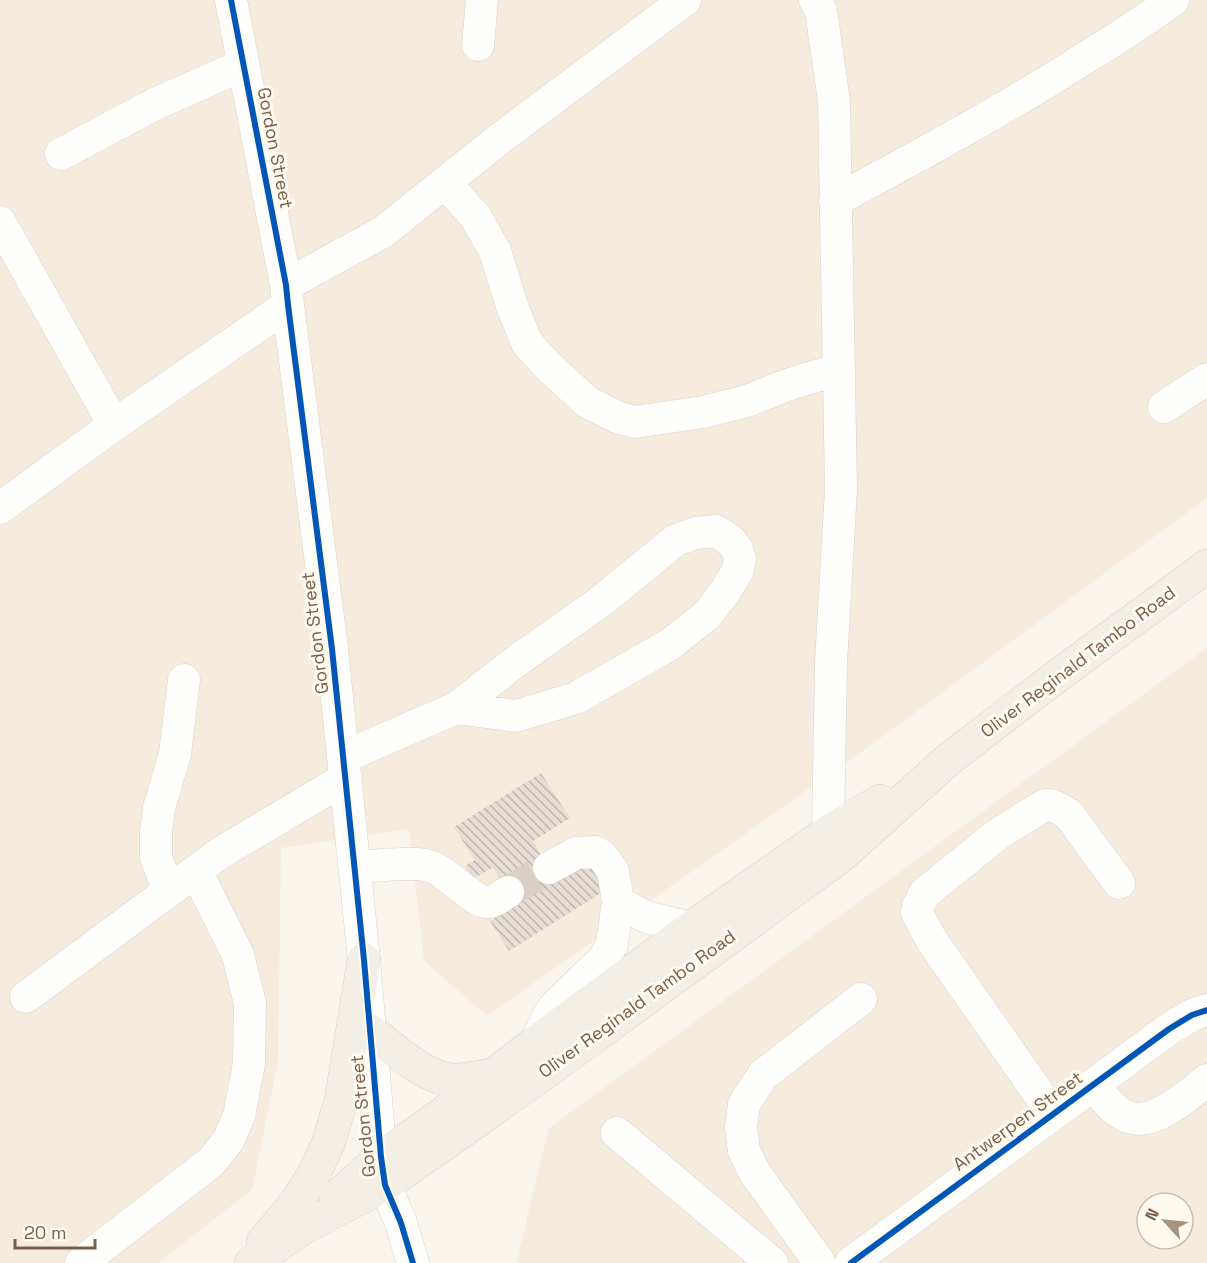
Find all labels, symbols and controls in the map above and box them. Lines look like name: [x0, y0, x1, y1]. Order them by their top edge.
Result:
street label: Gordon Street: [252, 85, 299, 210]
street label: Gordon Street: [296, 571, 333, 695]
street label: Oliver Reginald Tambo Road: [976, 581, 1180, 742]
street label: Oliver Reginald Tambo Road: [534, 924, 740, 1083]
street label: Gordon Street: [345, 1054, 380, 1178]
street label: Antwerpen Street: [948, 1066, 1087, 1175]
north arrow: [1135, 1191, 1195, 1251]
text: N: [1140, 1205, 1164, 1224]
scale bar: [15, 1212, 94, 1250]
text: 20 m: [24, 1221, 67, 1244]

